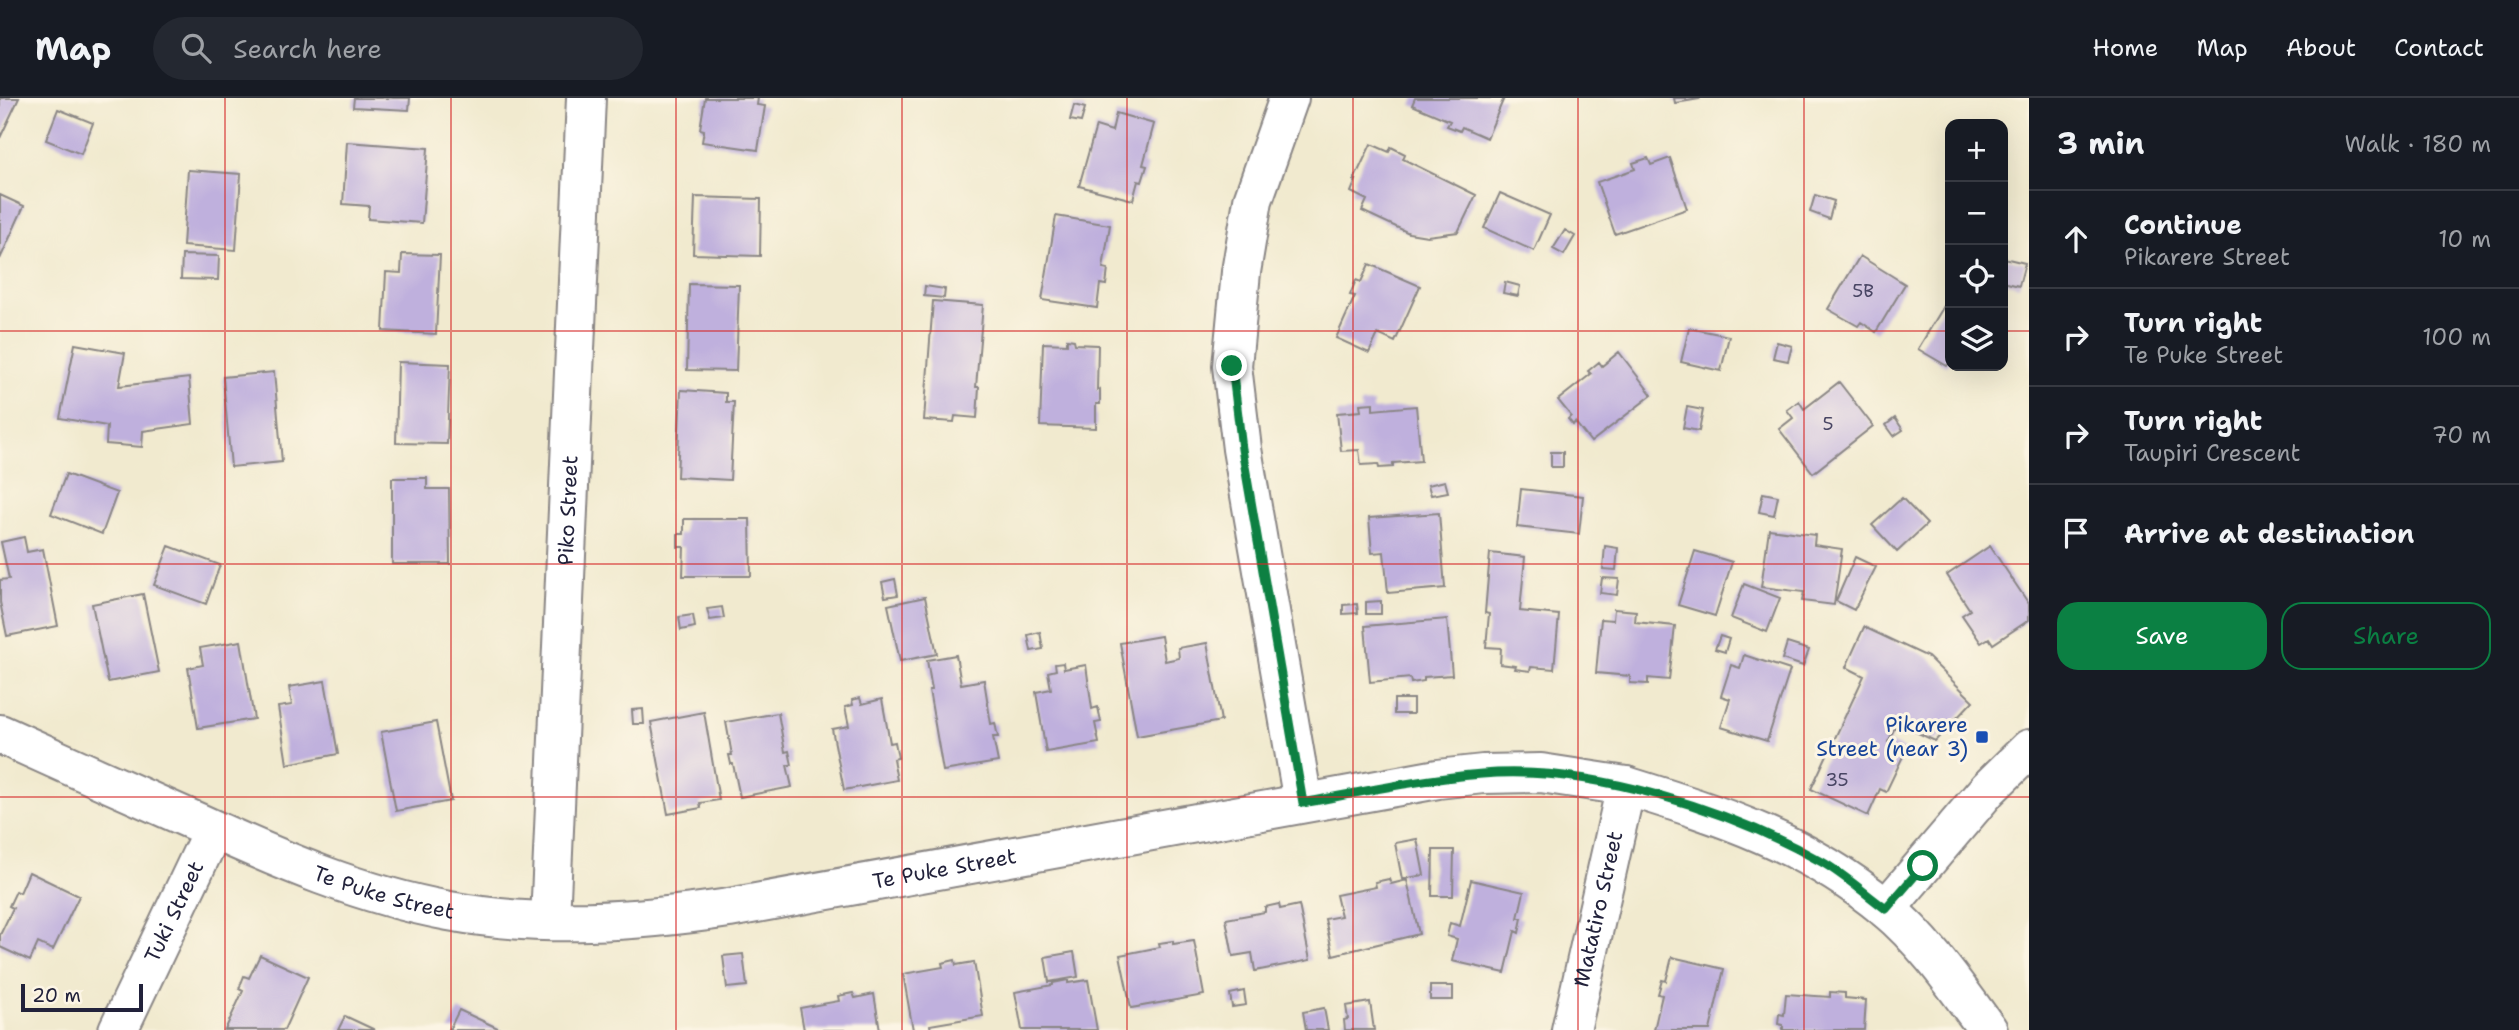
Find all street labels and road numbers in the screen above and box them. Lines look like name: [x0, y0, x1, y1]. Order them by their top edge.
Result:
street label: Piko Street: [552, 455, 584, 566]
street label: Matatiro Street: [1567, 828, 1629, 990]
street label: Te Puke Street: [870, 842, 1019, 896]
street label: Tuki Street: [138, 856, 210, 967]
street label: Te Puke Street: [309, 859, 456, 926]

